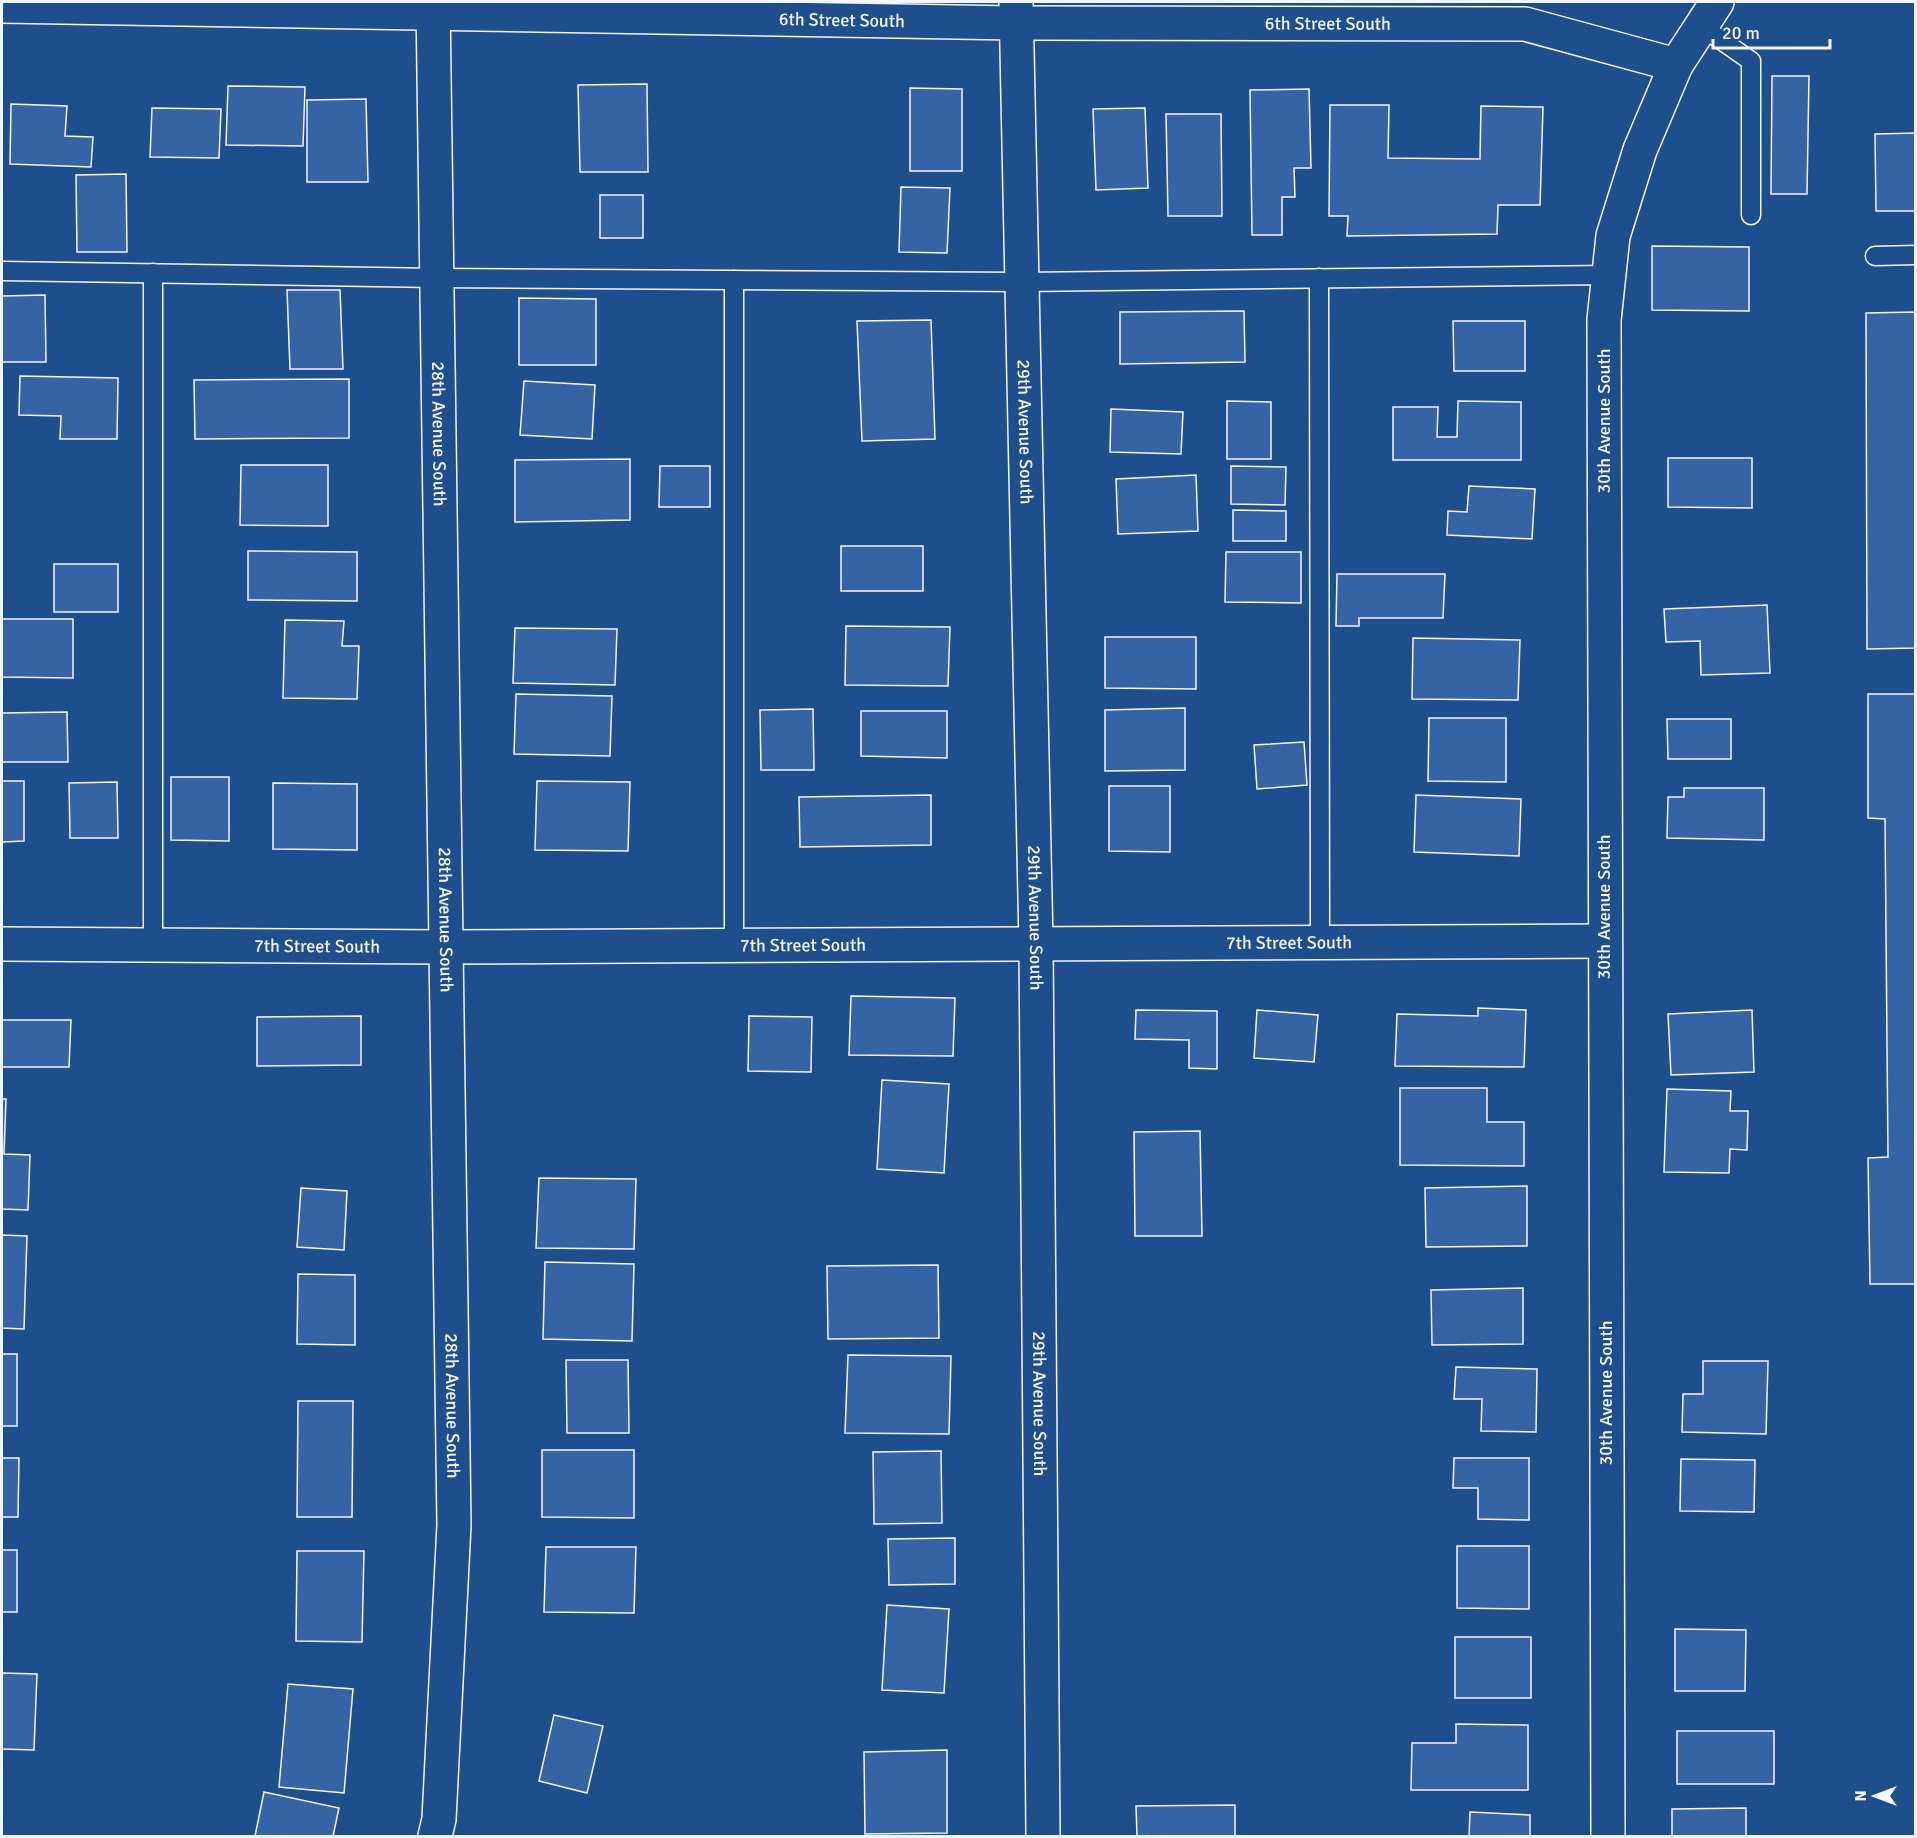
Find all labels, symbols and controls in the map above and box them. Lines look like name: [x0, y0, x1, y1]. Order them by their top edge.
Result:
street label: 6th Street South: [779, 8, 905, 32]
street label: 6th Street South: [1265, 12, 1391, 35]
scale bar: [1713, 12, 1830, 50]
text: 20 m: [1722, 22, 1760, 44]
street label: 30th Avenue South: [1593, 348, 1615, 494]
street label: 29th Avenue South: [1013, 359, 1038, 505]
street label: 28th Avenue South: [427, 361, 451, 507]
street label: 30th Avenue South: [1593, 834, 1615, 980]
street label: 29th Avenue South: [1023, 845, 1047, 990]
street label: 28th Avenue South: [434, 847, 458, 993]
street label: 7th Street South: [1226, 931, 1352, 954]
street label: 7th Street South: [740, 934, 866, 956]
street label: 7th Street South: [254, 935, 380, 958]
street label: 30th Avenue South: [1595, 1320, 1617, 1466]
street label: 29th Avenue South: [1028, 1331, 1051, 1476]
street label: 28th Avenue South: [440, 1333, 464, 1479]
north arrow: [1845, 1766, 1905, 1826]
text: N: [1851, 1790, 1871, 1802]

